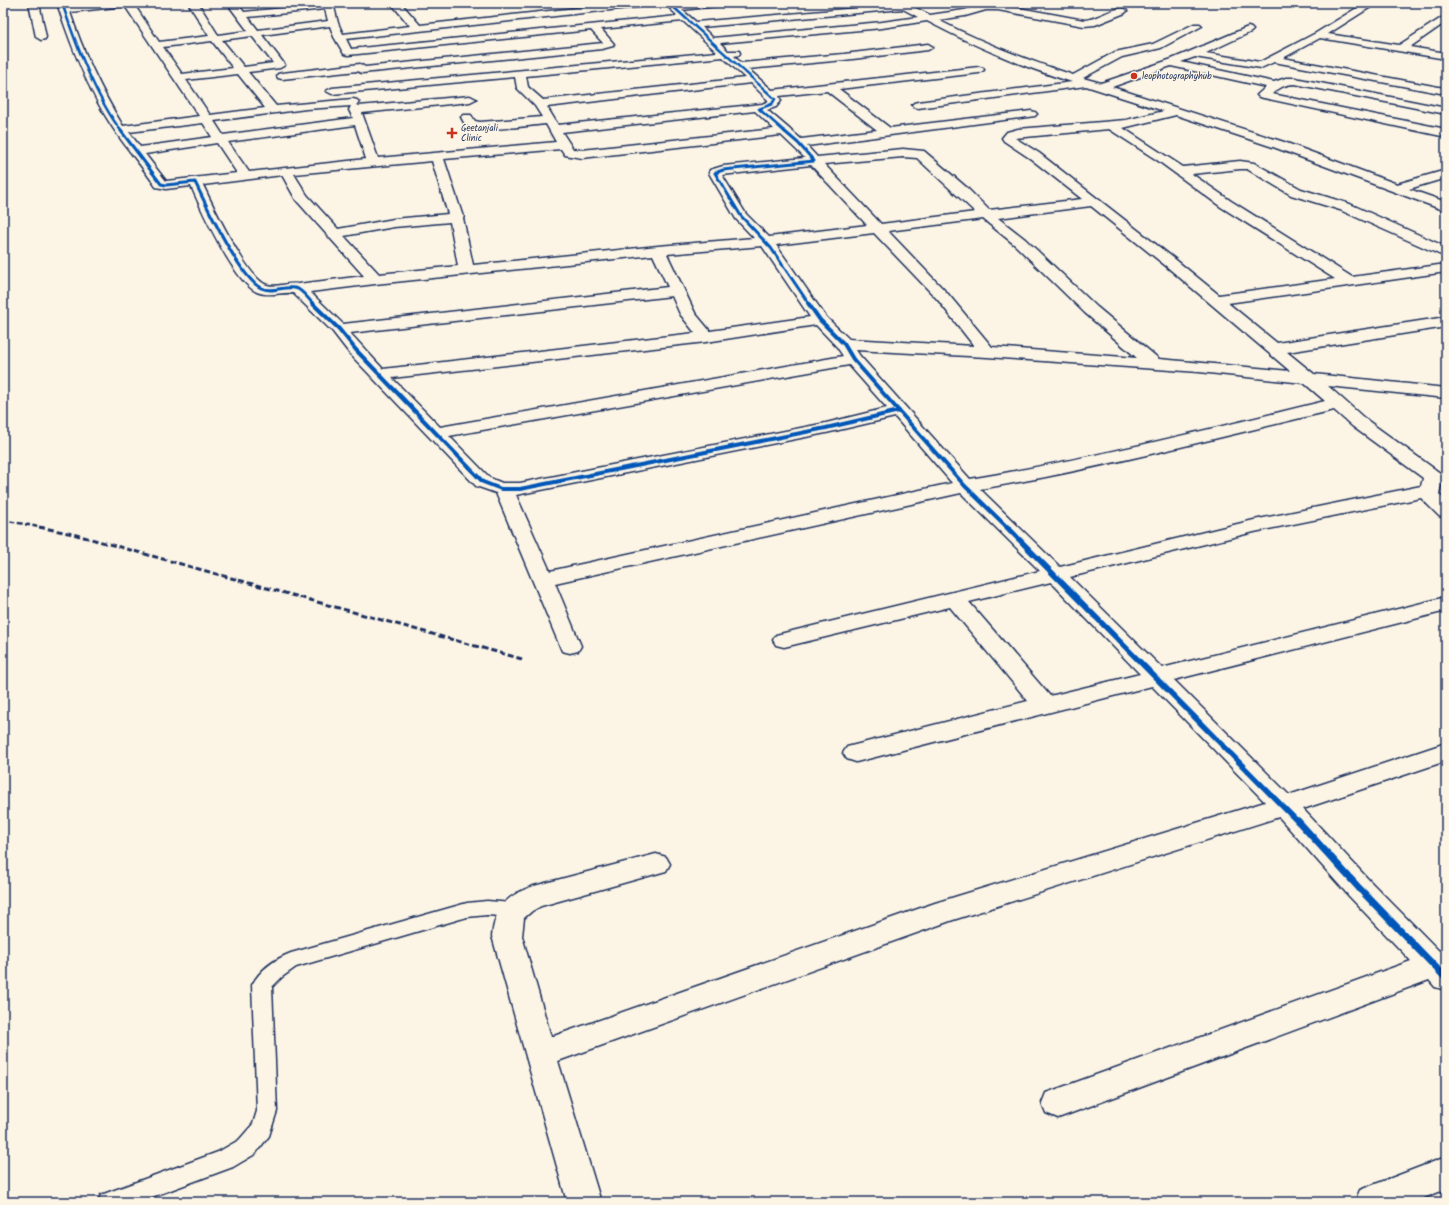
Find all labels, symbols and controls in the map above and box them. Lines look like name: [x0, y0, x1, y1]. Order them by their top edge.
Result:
place label: leophotographyhub: [1142, 69, 1212, 84]
marker: leophotographyhub: [1129, 71, 1139, 81]
place label: Geetanjali Clinic: [461, 121, 499, 146]
marker: Geetanjali Clinic: [446, 127, 458, 139]

